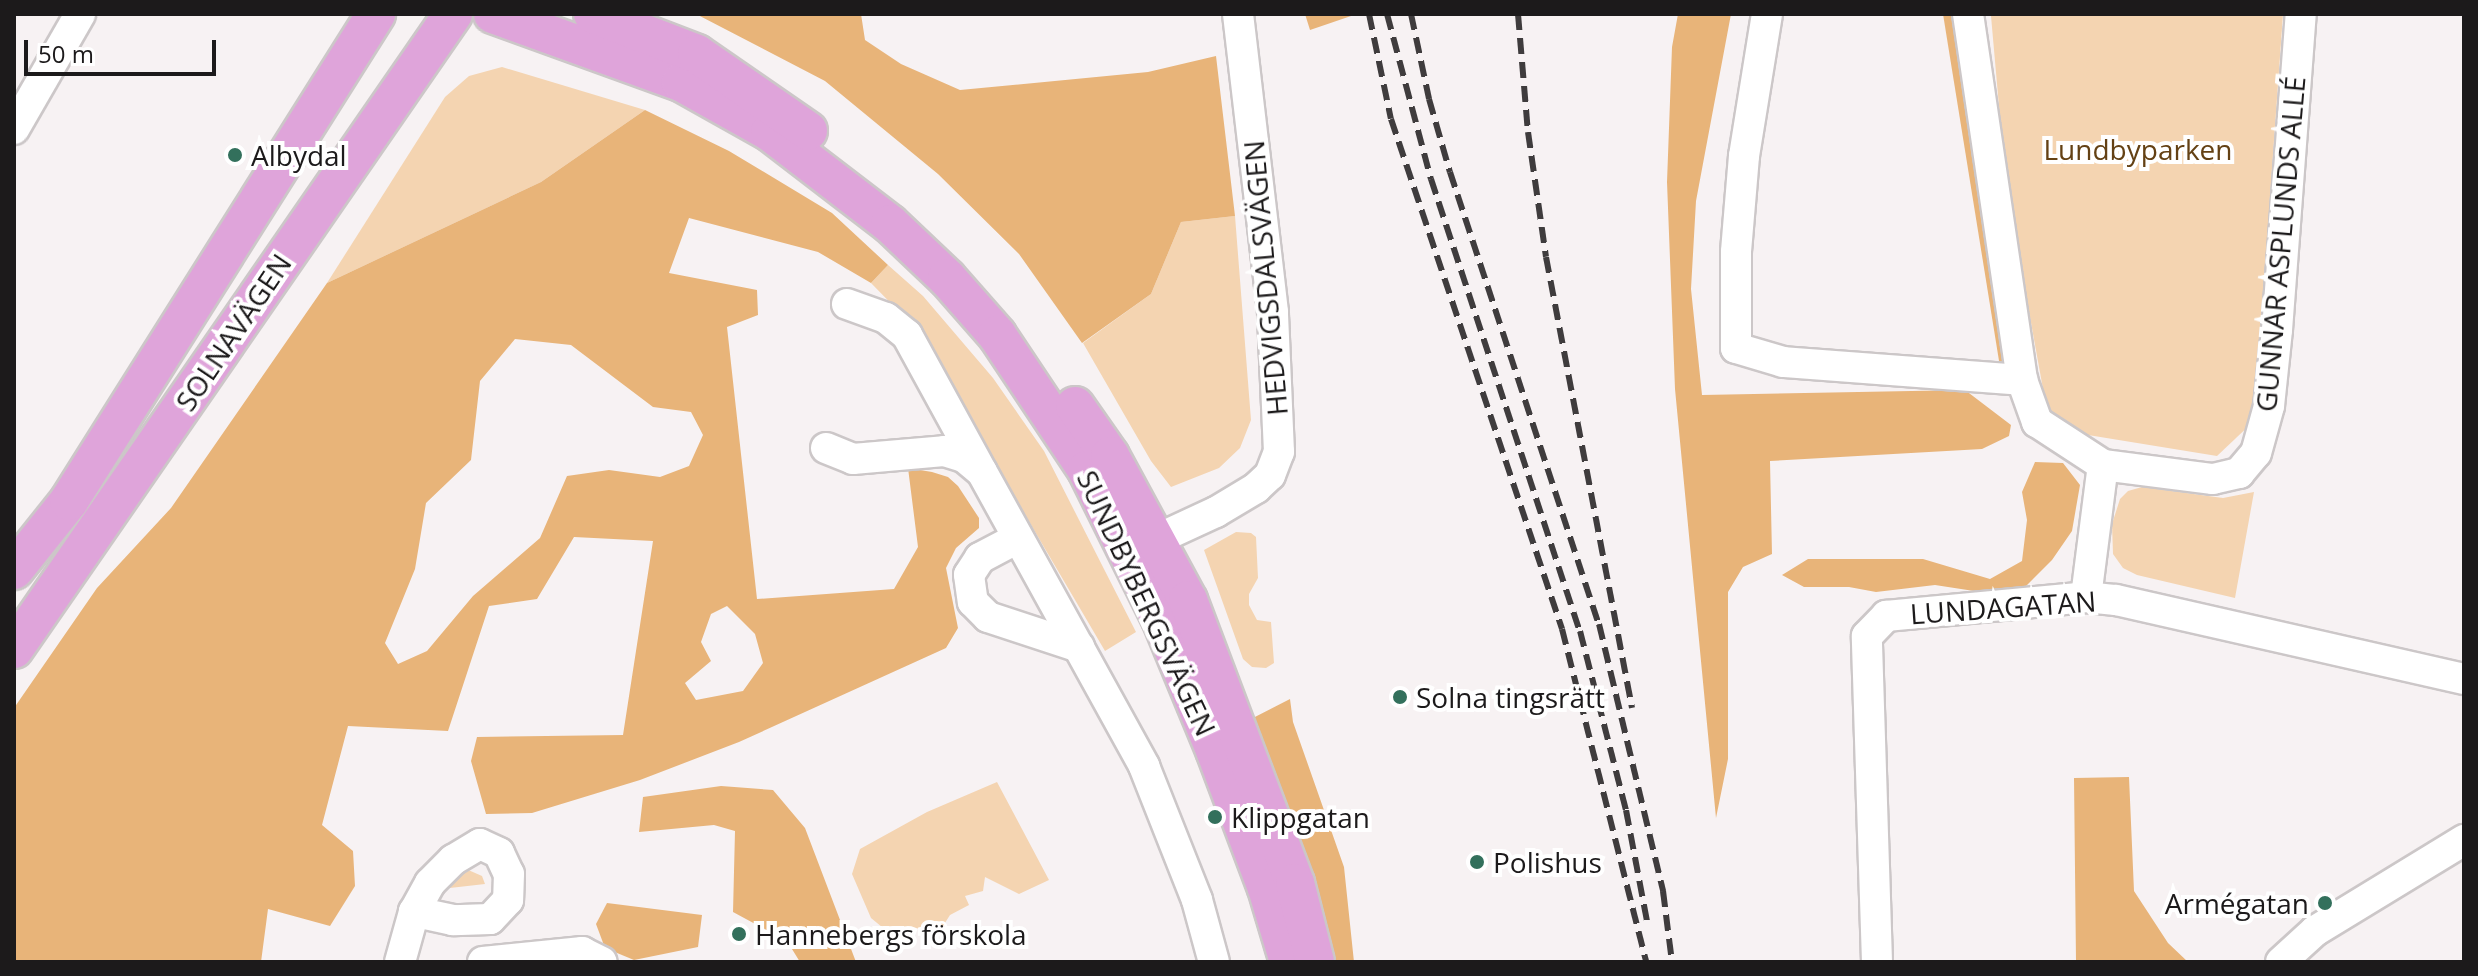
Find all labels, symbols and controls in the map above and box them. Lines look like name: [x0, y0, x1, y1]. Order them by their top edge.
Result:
scale bar: [28, 24, 220, 74]
text: 50 m: [38, 37, 94, 70]
street label: GUNNAR ASPLUNDS ALLÉ: [2249, 75, 2311, 413]
park label: Lundbyparken: [2044, 132, 2232, 166]
place label: Albydal: [251, 138, 347, 172]
street label: HEDVIGSDALSVÄGEN: [1236, 139, 1294, 417]
marker: Albydal: [226, 146, 244, 164]
street label: SOLNAVÄGEN: [168, 247, 298, 417]
street label: SUNDBYBERGSVÄGEN: [1071, 465, 1223, 741]
street label: LUNDAGATAN: [1909, 584, 2097, 630]
place label: Solna tingsrätt: [1416, 680, 1605, 714]
marker: Solna tingsrätt: [1391, 688, 1409, 706]
place label: Klippgatan: [1231, 800, 1370, 834]
marker: Klippgatan: [1206, 808, 1224, 826]
place label: Polishus: [1493, 845, 1602, 879]
marker: Polishus: [1468, 853, 1486, 871]
place label: Armégatan: [2165, 886, 2309, 920]
marker: Armégatan: [2316, 894, 2334, 912]
place label: Hannebergs förskola: [755, 917, 1027, 951]
marker: Hannebergs förskola: [730, 925, 748, 943]

